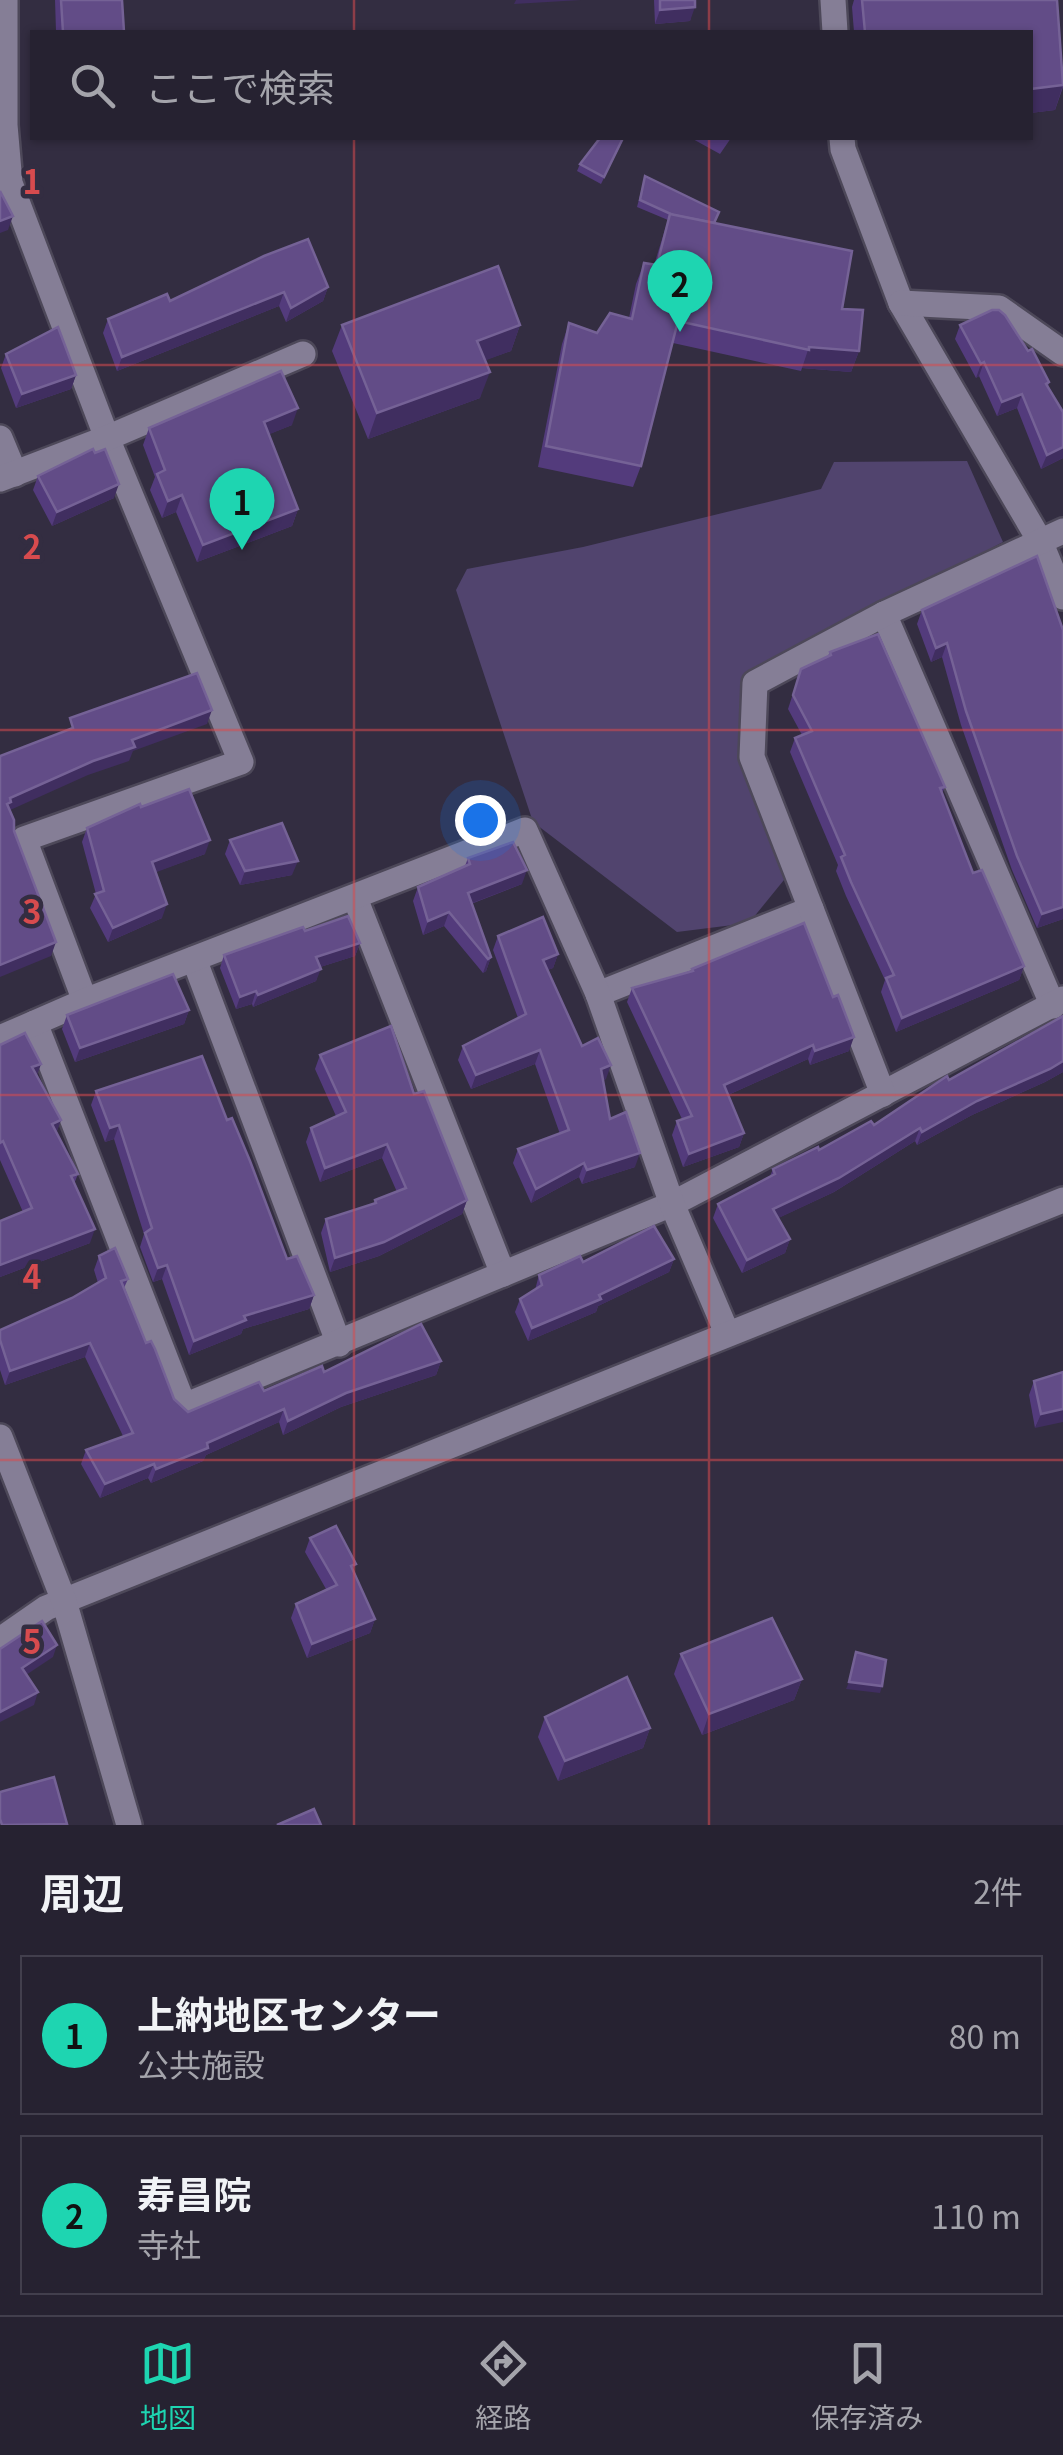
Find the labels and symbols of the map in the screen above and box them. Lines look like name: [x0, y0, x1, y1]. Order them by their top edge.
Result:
text: 1: [23, 157, 41, 203]
pin: 2: [648, 250, 712, 332]
pin: 1: [210, 468, 274, 550]
text: 2: [23, 522, 41, 568]
your location: [455, 795, 506, 846]
text: 3: [23, 887, 41, 933]
text: 4: [23, 1252, 41, 1298]
text: 5: [23, 1617, 41, 1663]

